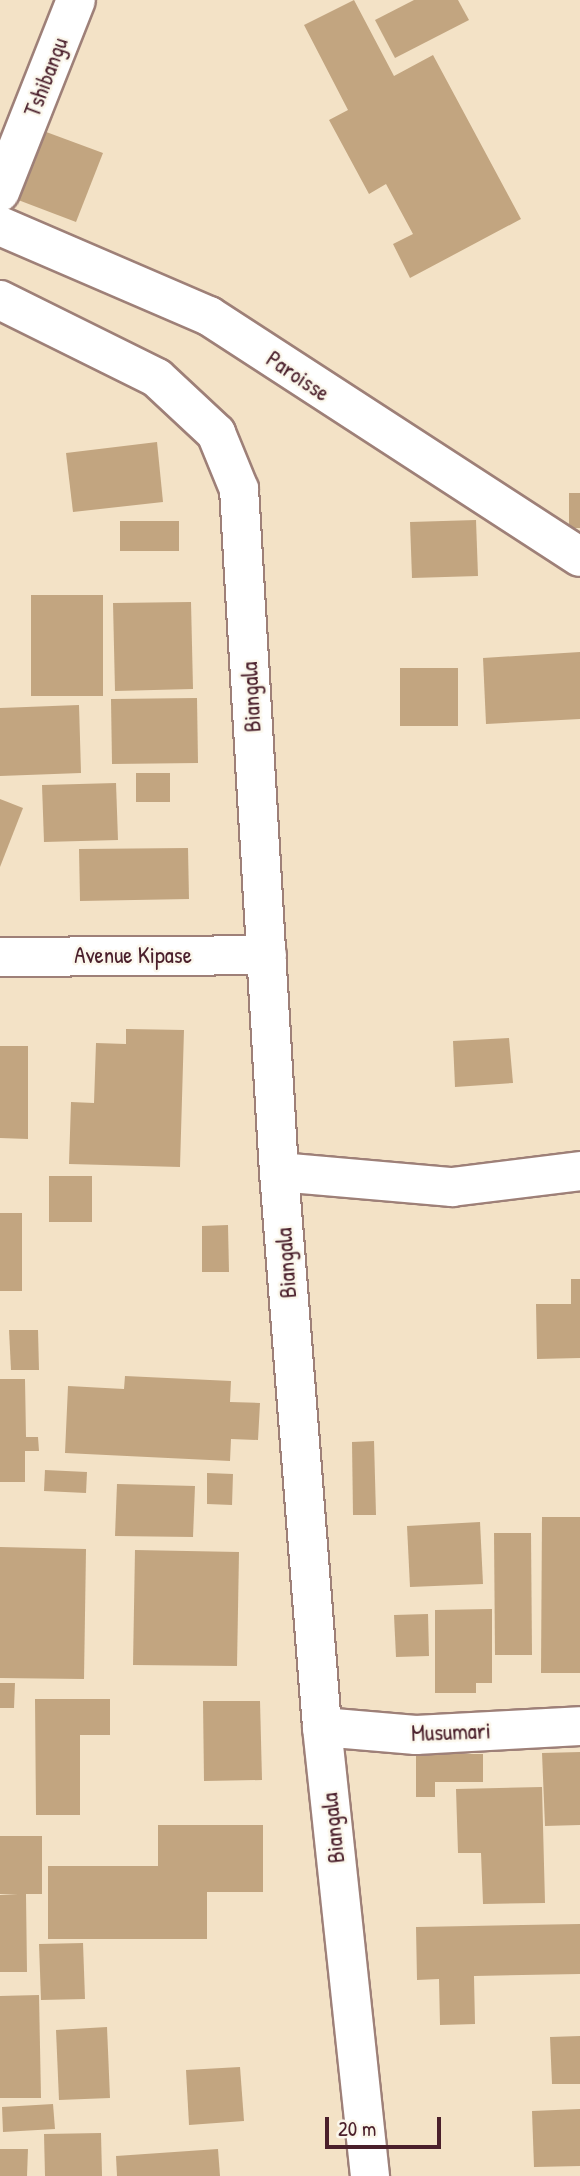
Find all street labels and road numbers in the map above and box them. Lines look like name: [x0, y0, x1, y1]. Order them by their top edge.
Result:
street label: Tshibangu: [18, 33, 74, 121]
street label: Paroisse: [261, 345, 335, 407]
street label: Biangala: [235, 661, 267, 733]
street label: Avenue Kipase: [74, 941, 192, 969]
street label: Biangala: [270, 1227, 302, 1299]
street label: Musumari: [411, 1717, 491, 1747]
street label: Biangala: [316, 1791, 350, 1865]

